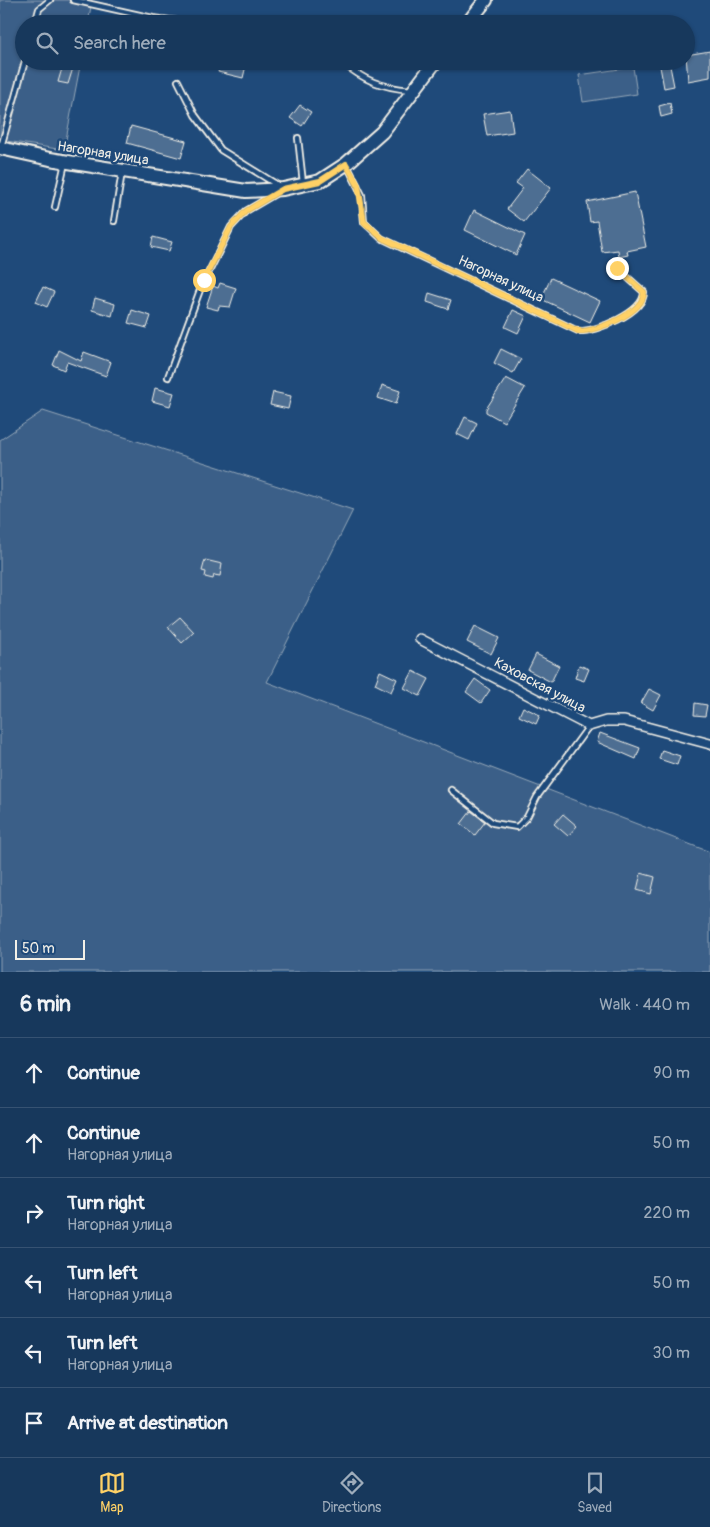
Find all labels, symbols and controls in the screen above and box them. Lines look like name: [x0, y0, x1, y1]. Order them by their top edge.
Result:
search box: [15, 15, 695, 70]
icon: search: [33, 29, 61, 57]
text: Search here: [73, 31, 166, 55]
street label: Нагорная улица: [56, 137, 150, 169]
street label: Нагорная улица: [456, 252, 546, 306]
route end: [606, 257, 629, 280]
route start: [193, 269, 216, 292]
street label: Каховская улица: [491, 654, 589, 716]
scale bar: [15, 937, 85, 960]
text: 50 m: [22, 940, 55, 957]
text: 6 min: [20, 991, 71, 1018]
text: Walk · 440 m: [599, 995, 690, 1015]
icon: ahead: [20, 1059, 48, 1087]
text: Continue: [67, 1061, 140, 1085]
text: 90 m: [653, 1063, 690, 1083]
text: Continue: [67, 1121, 140, 1145]
icon: ahead: [20, 1129, 48, 1157]
text: 50 m: [653, 1133, 690, 1153]
text: Нагорная улица: [67, 1145, 172, 1165]
text: Turn right: [67, 1191, 145, 1215]
icon: right: [20, 1199, 48, 1227]
text: 220 m: [644, 1203, 690, 1223]
text: Нагорная улица: [67, 1215, 172, 1235]
text: Turn left: [67, 1261, 137, 1285]
icon: left: [20, 1269, 48, 1297]
text: 50 m: [653, 1273, 690, 1293]
text: Нагорная улица: [67, 1285, 172, 1305]
text: Turn left: [67, 1331, 137, 1355]
icon: left: [20, 1339, 48, 1367]
text: 30 m: [652, 1343, 690, 1363]
text: Нагорная улица: [67, 1355, 172, 1375]
icon: arrive: [20, 1409, 48, 1437]
text: Arrive at destination: [67, 1411, 228, 1435]
tab: Map: [98, 1469, 126, 1516]
tab: Directions: [322, 1469, 381, 1516]
tab: Saved: [577, 1469, 612, 1516]

